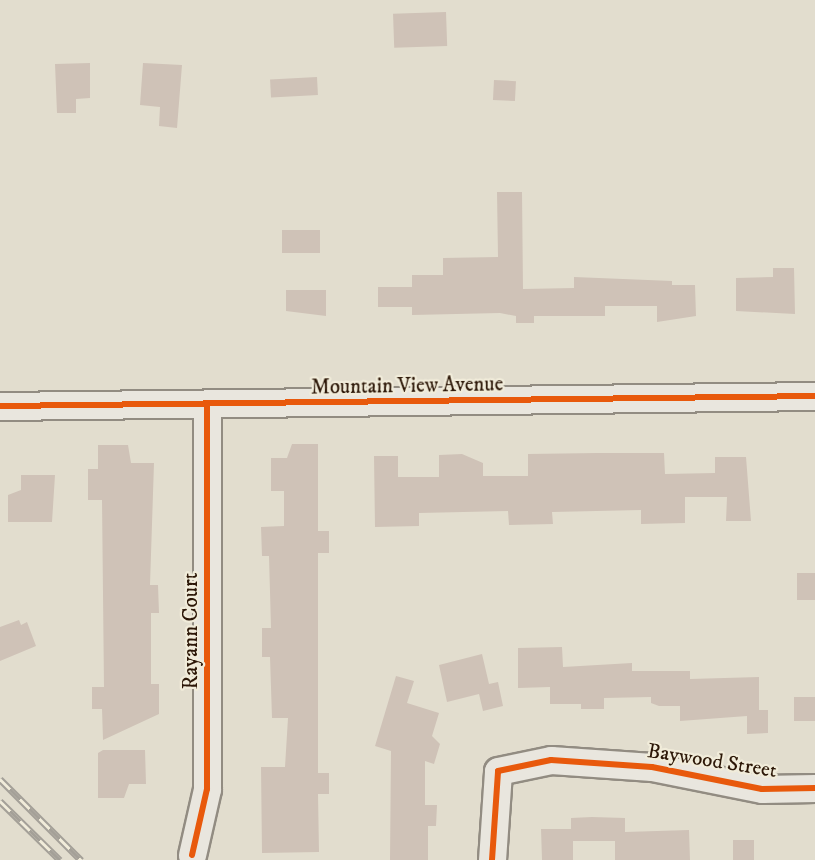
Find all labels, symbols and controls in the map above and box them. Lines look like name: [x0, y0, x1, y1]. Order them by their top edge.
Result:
street label: Mountain View Avenue: [311, 372, 503, 400]
street label: Rayann Court: [178, 573, 204, 689]
street label: Baywood Street: [646, 738, 778, 784]

